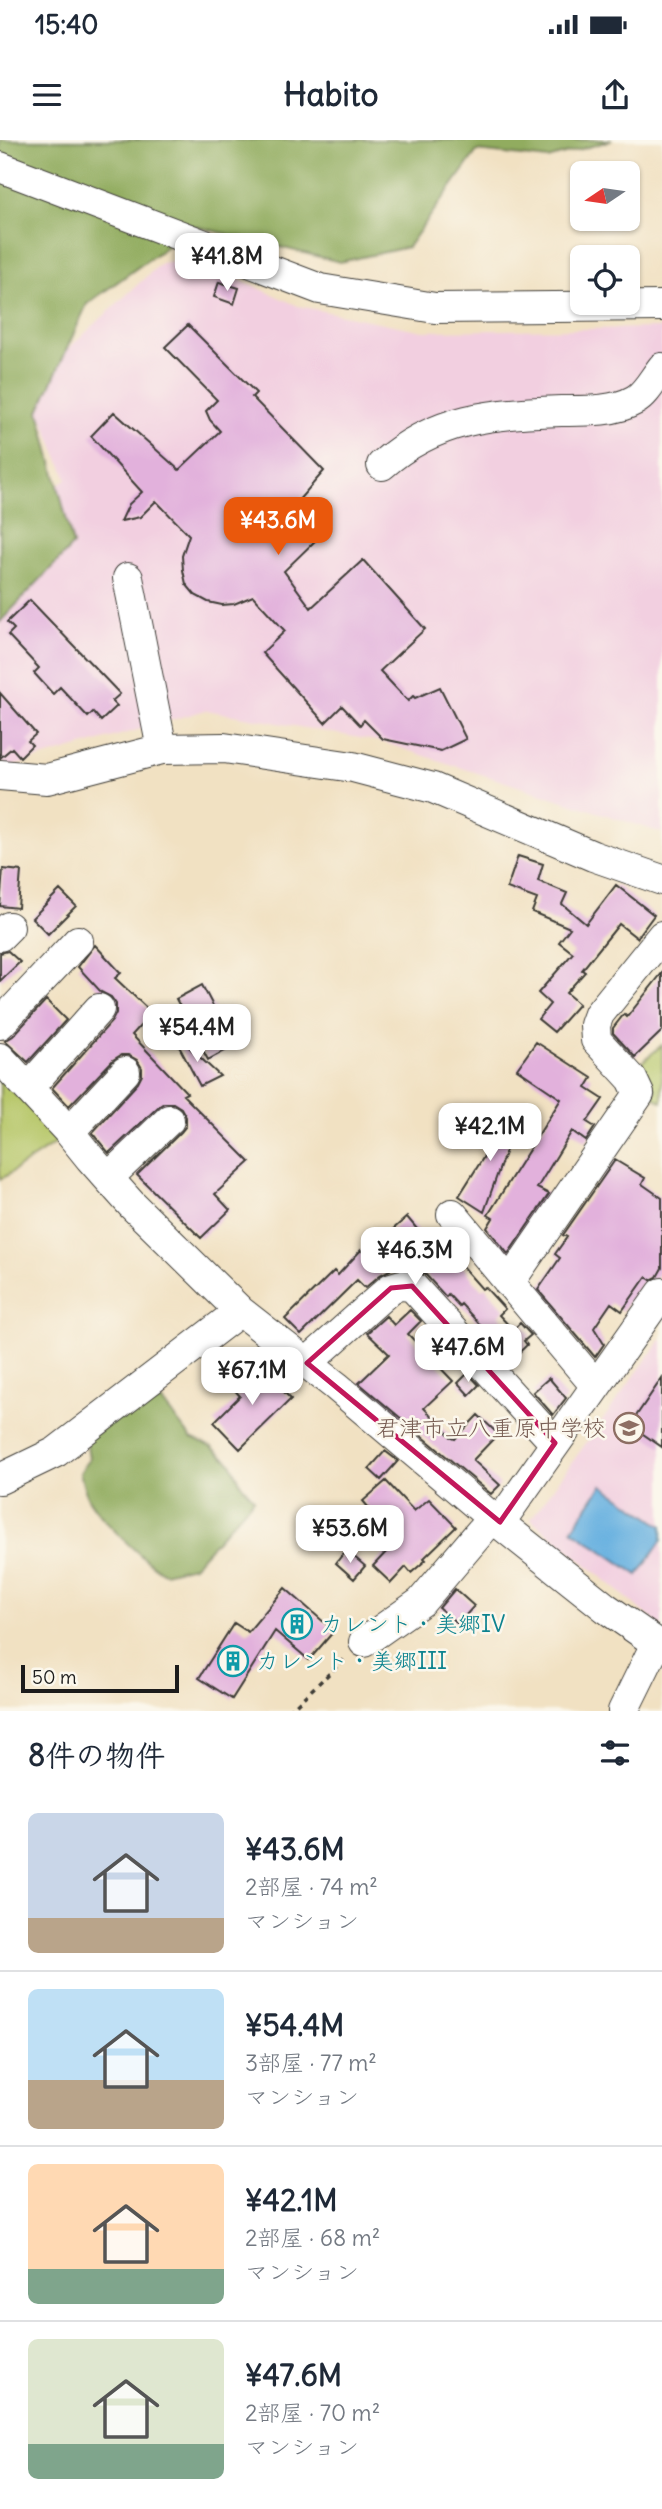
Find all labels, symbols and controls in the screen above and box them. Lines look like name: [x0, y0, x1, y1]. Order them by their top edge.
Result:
text: 15:40: [35, 8, 98, 41]
text: Habito: [284, 74, 378, 115]
icon: menu: [28, 76, 66, 114]
icon: share: [596, 76, 634, 114]
north arrow: [570, 161, 640, 231]
map controls: [570, 161, 640, 315]
pin: ¥41.8M: [170, 234, 284, 293]
text: ¥41.8M: [191, 241, 263, 270]
button: locate: [570, 245, 640, 315]
pin: ¥43.6M: [221, 498, 335, 557]
text: ¥43.6M: [240, 505, 316, 534]
pin: ¥54.4M: [140, 1004, 254, 1064]
text: ¥54.4M: [159, 1012, 235, 1041]
pin: ¥42.1M: [433, 1104, 547, 1163]
text: ¥42.1M: [454, 1111, 526, 1140]
pin: ¥46.3M: [358, 1228, 472, 1287]
text: ¥46.3M: [377, 1235, 453, 1264]
pin: ¥47.6M: [411, 1324, 525, 1384]
text: ¥47.6M: [431, 1332, 505, 1361]
pin: ¥67.1M: [195, 1348, 309, 1407]
text: ¥67.1M: [217, 1355, 287, 1384]
school or university icon: 君津市立八重原中学校: [612, 1411, 646, 1445]
place label: 君津市立八重原中学校: [376, 1413, 606, 1442]
pin: ¥53.6M: [293, 1506, 407, 1565]
text: ¥53.6M: [312, 1513, 388, 1542]
building icon: カレント・美郷IV: [280, 1607, 314, 1641]
place label: カレント・美郷IV: [320, 1609, 505, 1638]
building icon: カレント・美郷III: [216, 1644, 250, 1678]
place label: カレント・美郷III: [256, 1646, 447, 1675]
scale bar: [21, 1662, 178, 1694]
text: 50 m: [32, 1665, 77, 1689]
icon: filters: [596, 1734, 634, 1772]
text: 8件の物件: [28, 1736, 165, 1774]
text: ¥43.6M: [245, 1830, 345, 1868]
icon: home: [84, 1841, 168, 1925]
text: 2部屋 · 74 m²: [245, 1872, 378, 1901]
text: マンション: [245, 1906, 359, 1935]
text: ¥54.4M: [245, 2006, 344, 2044]
icon: home: [84, 2017, 168, 2101]
text: 3部屋 · 77 m²: [245, 2048, 377, 2077]
text: マンション: [245, 2082, 359, 2111]
text: ¥42.1M: [245, 2181, 338, 2219]
icon: home: [84, 2192, 168, 2276]
text: 2部屋 · 68 m²: [245, 2223, 380, 2252]
text: マンション: [245, 2257, 359, 2286]
text: ¥47.6M: [245, 2356, 342, 2394]
icon: home: [84, 2367, 168, 2451]
text: 2部屋 · 70 m²: [245, 2398, 380, 2427]
text: マンション: [245, 2432, 359, 2461]

